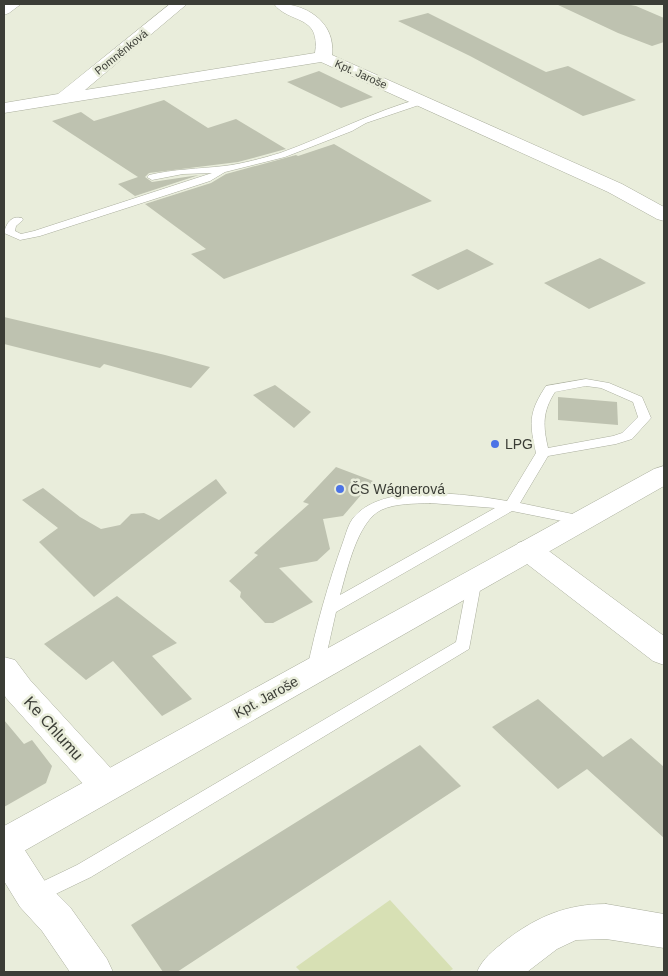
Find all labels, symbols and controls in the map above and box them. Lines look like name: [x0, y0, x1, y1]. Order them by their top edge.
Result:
street label: Pomněnková: [92, 27, 150, 77]
street label: Kpt. Jaroše: [333, 57, 389, 91]
place label: LPG: [505, 436, 533, 452]
marker: LPG: [489, 438, 501, 450]
place label: ČS Wágnerová: [350, 481, 445, 497]
marker: ČS Wágnerová: [334, 483, 346, 495]
street label: Kpt. Jaroše: [231, 673, 301, 721]
street label: Ke Chlumu: [21, 693, 86, 763]

